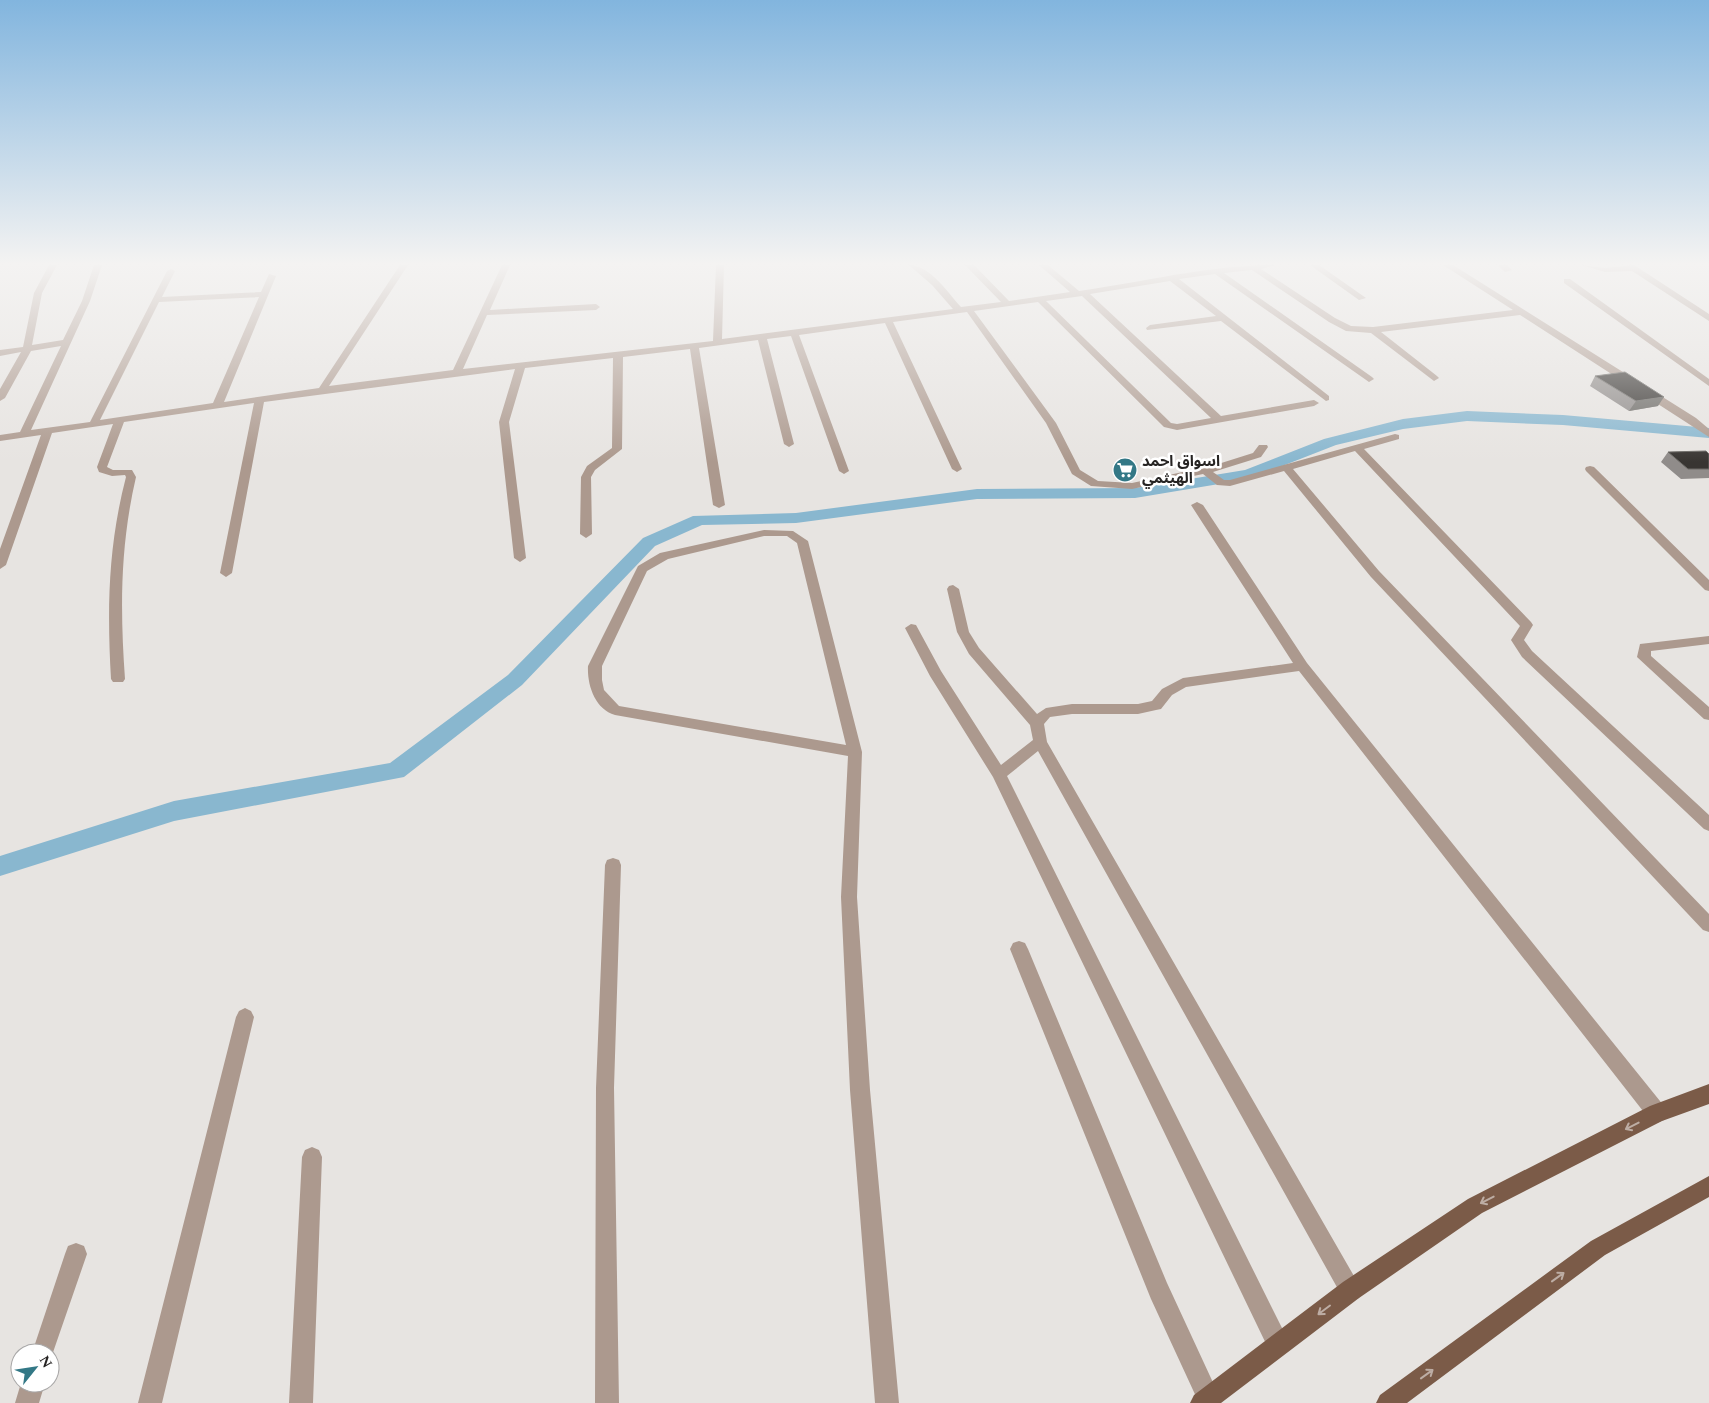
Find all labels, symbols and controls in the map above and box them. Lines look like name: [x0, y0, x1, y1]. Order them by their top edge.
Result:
place label: اسواق احمد الهيثمي: [1142, 450, 1220, 490]
supermarket icon: اسواق احمد الهيثمي: [1112, 457, 1138, 483]
one-way arrow: [1625, 1122, 1640, 1131]
one-way arrow: [1480, 1196, 1495, 1205]
one-way arrow: [1551, 1272, 1565, 1282]
one-way arrow: [1317, 1305, 1331, 1316]
north arrow: [10, 1343, 60, 1393]
text: N: [34, 1352, 58, 1372]
one-way arrow: [1420, 1368, 1433, 1379]

